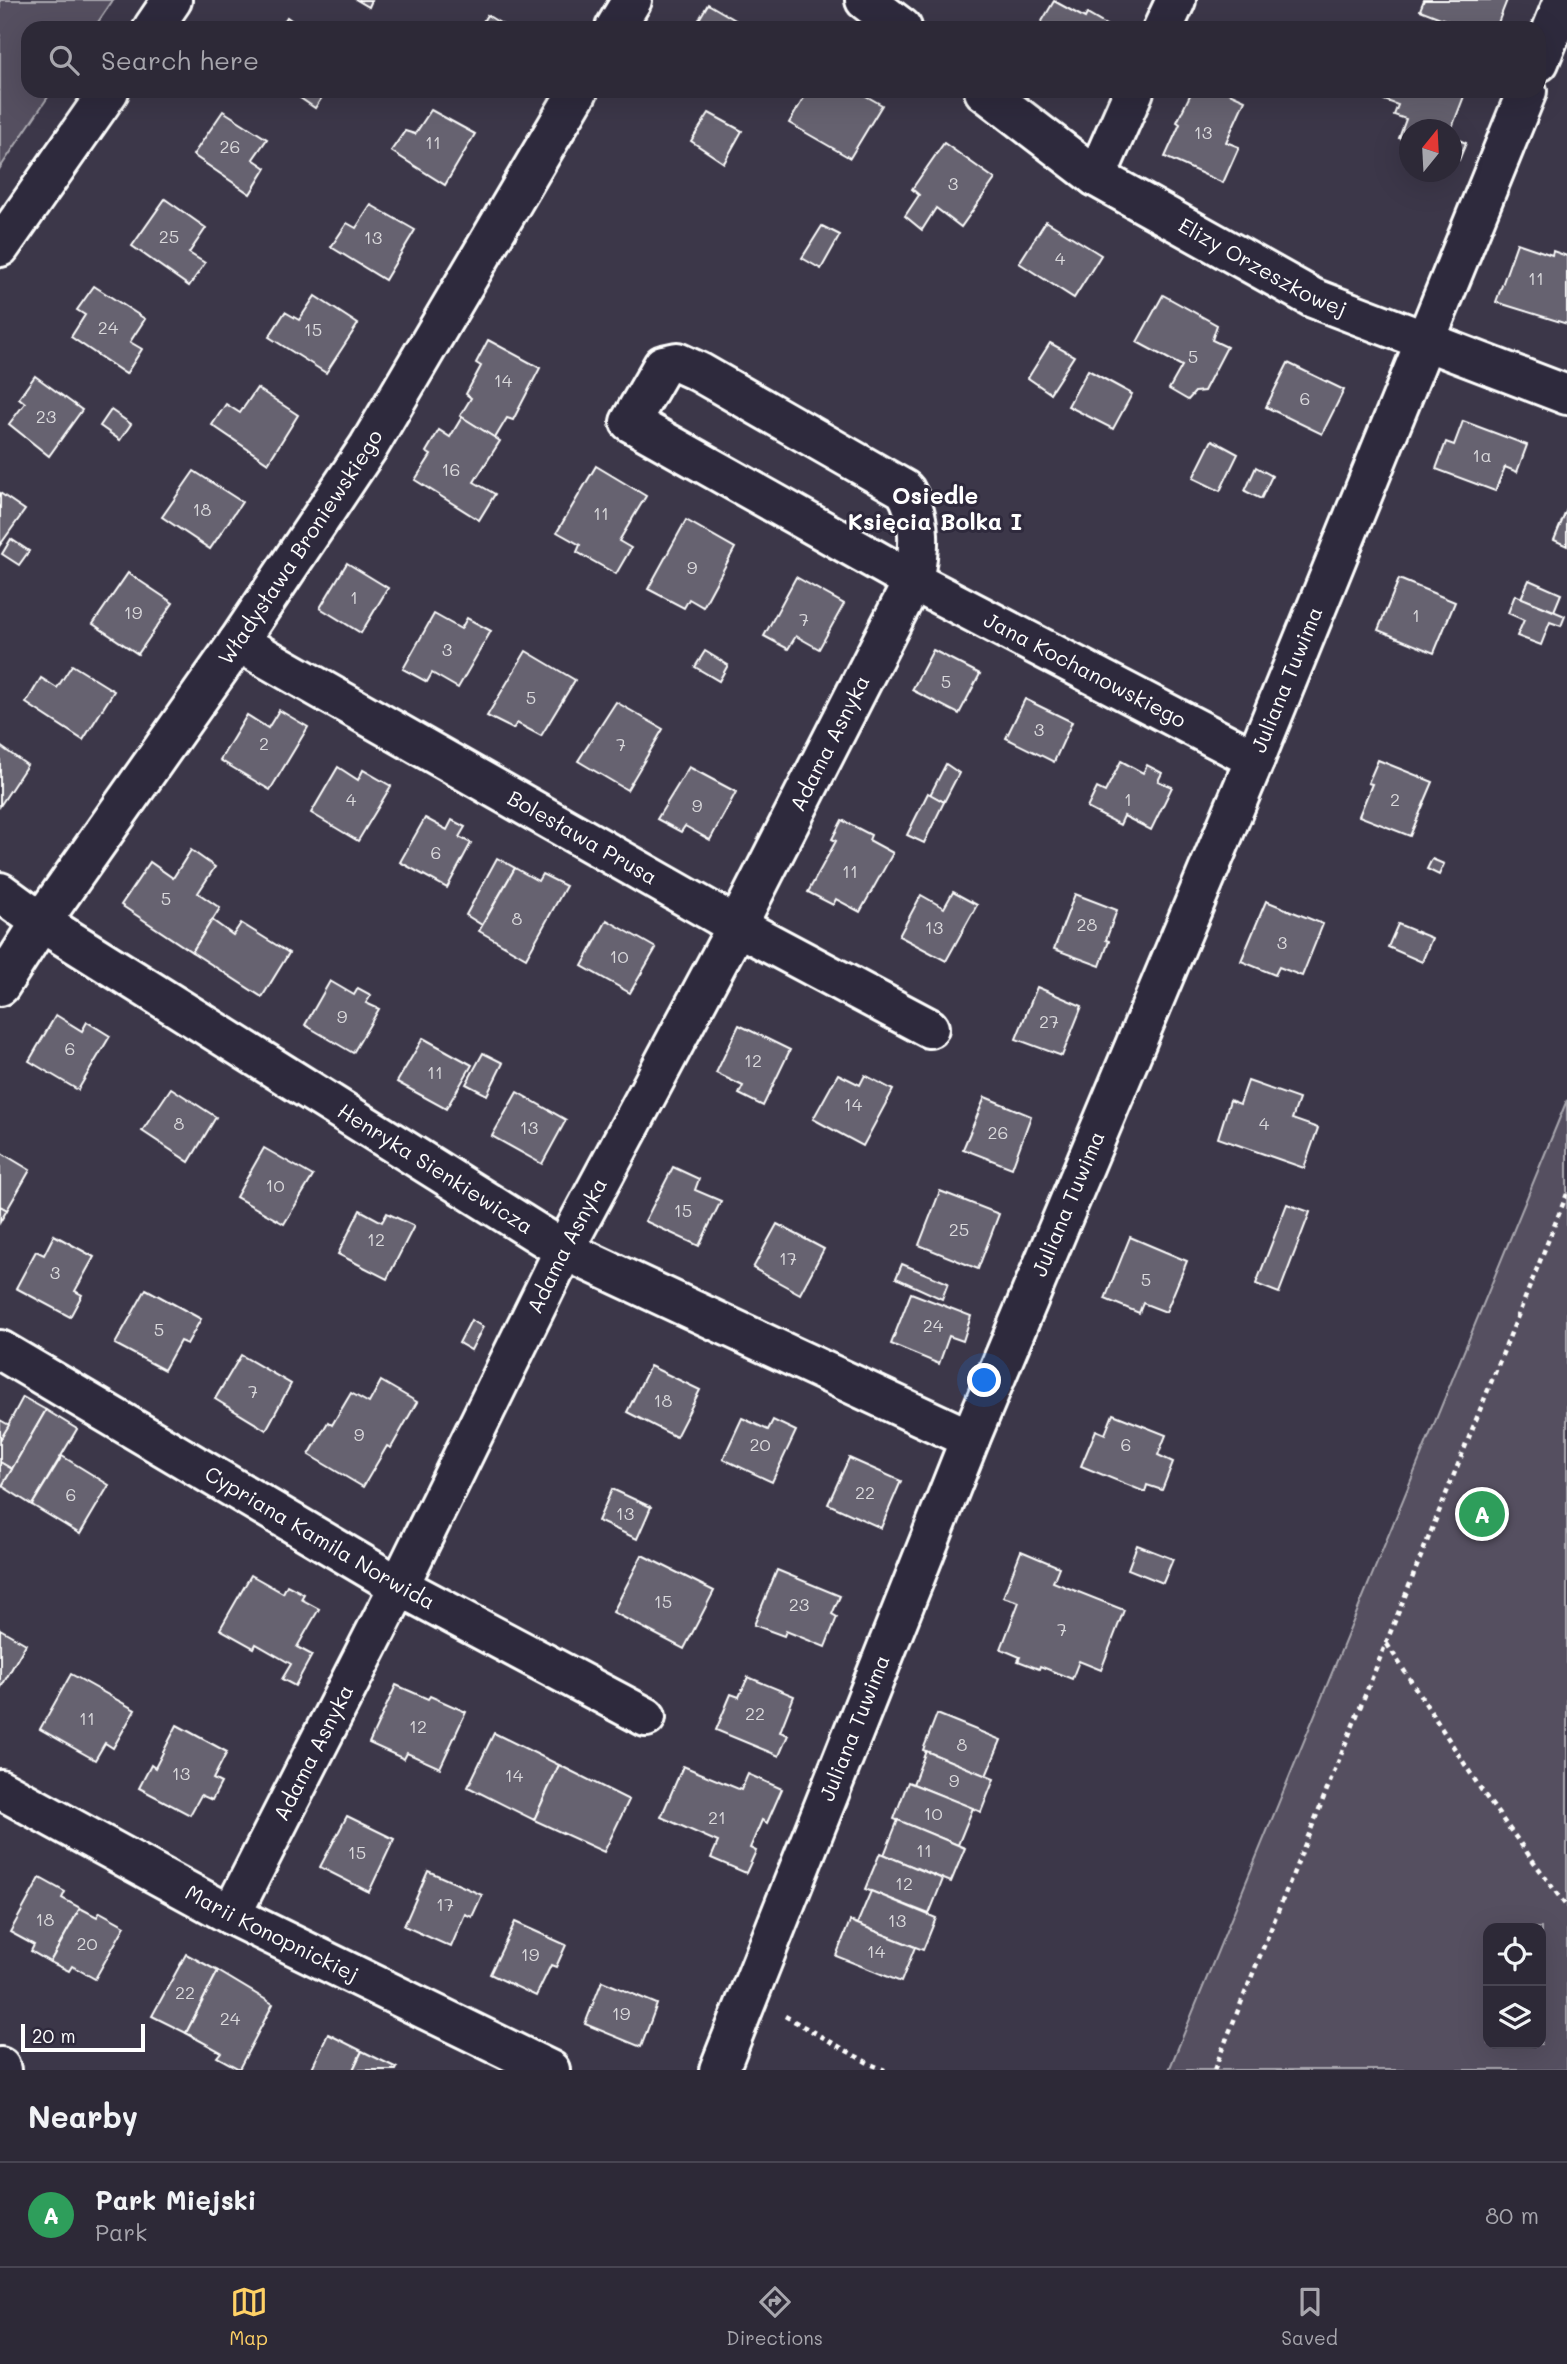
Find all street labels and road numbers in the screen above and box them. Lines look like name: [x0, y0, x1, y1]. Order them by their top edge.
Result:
street label: Elizy Orzeszkowej: [1174, 211, 1351, 322]
street label: Władysława Broniewskiego: [211, 424, 388, 669]
street label: Juliana Tuwima: [1244, 602, 1328, 756]
street label: Jana Kochanowskiego: [980, 605, 1191, 733]
street label: Adama Asnyka: [783, 670, 875, 815]
street label: Bolesława Prusa: [503, 783, 663, 890]
street label: Henryka Sienkiewicza: [333, 1097, 539, 1239]
street label: Juliana Tuwima: [1025, 1127, 1110, 1280]
street label: Adama Asnyka: [520, 1172, 612, 1318]
street label: Cypriana Kamila Norwida: [200, 1459, 440, 1615]
street label: Juliana Tuwima: [812, 1650, 895, 1805]
street label: Adama Asnyka: [266, 1680, 358, 1825]
street label: Marii Konopnickiej: [181, 1878, 364, 1987]

